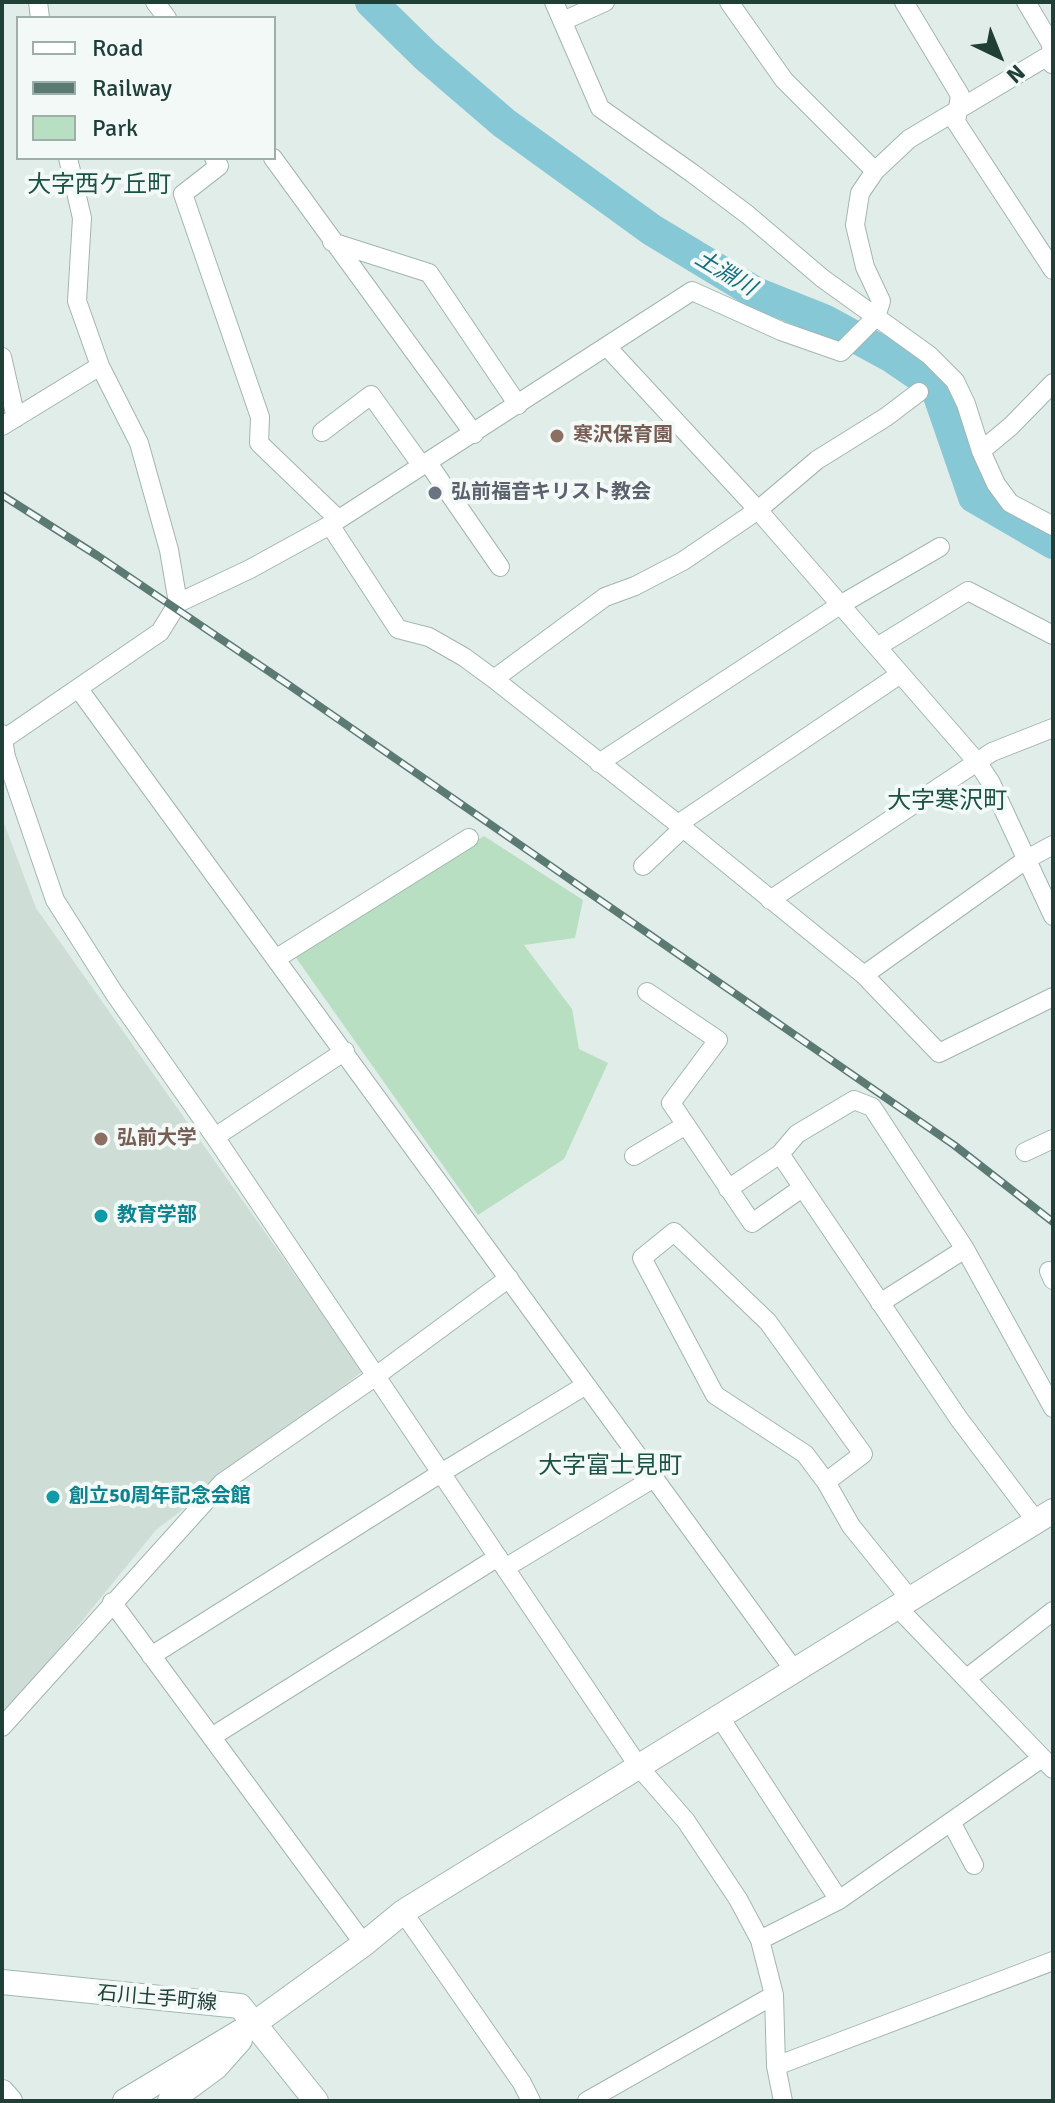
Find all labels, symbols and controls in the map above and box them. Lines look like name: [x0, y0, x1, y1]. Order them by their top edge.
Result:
legend: [16, 16, 276, 160]
north arrow: [959, 16, 1039, 96]
text: Road: [92, 33, 143, 63]
text: N: [1001, 59, 1031, 89]
text: Railway: [92, 73, 172, 103]
text: Park: [92, 113, 138, 143]
district label: 大字西ケ丘町: [27, 172, 171, 200]
water label: 土淵川: [690, 246, 760, 302]
place label: 寒沢保育園: [573, 424, 673, 448]
marker: 寒沢保育園: [548, 427, 566, 445]
place label: 弘前福音キリスト教会: [451, 481, 651, 505]
marker: 弘前福音キリスト教会: [426, 484, 444, 502]
district label: 大字寒沢町: [887, 788, 1007, 816]
place label: 弘前大学: [117, 1127, 197, 1151]
marker: 弘前大学: [92, 1130, 110, 1148]
place label: 教育学部: [117, 1204, 197, 1228]
marker: 教育学部: [92, 1207, 110, 1225]
district label: 大字富士見町: [538, 1453, 682, 1481]
place label: 創立50周年記念会館: [69, 1485, 251, 1509]
marker: 創立50周年記念会館: [44, 1488, 62, 1506]
street label: 石川土手町線: [96, 1982, 218, 2016]

